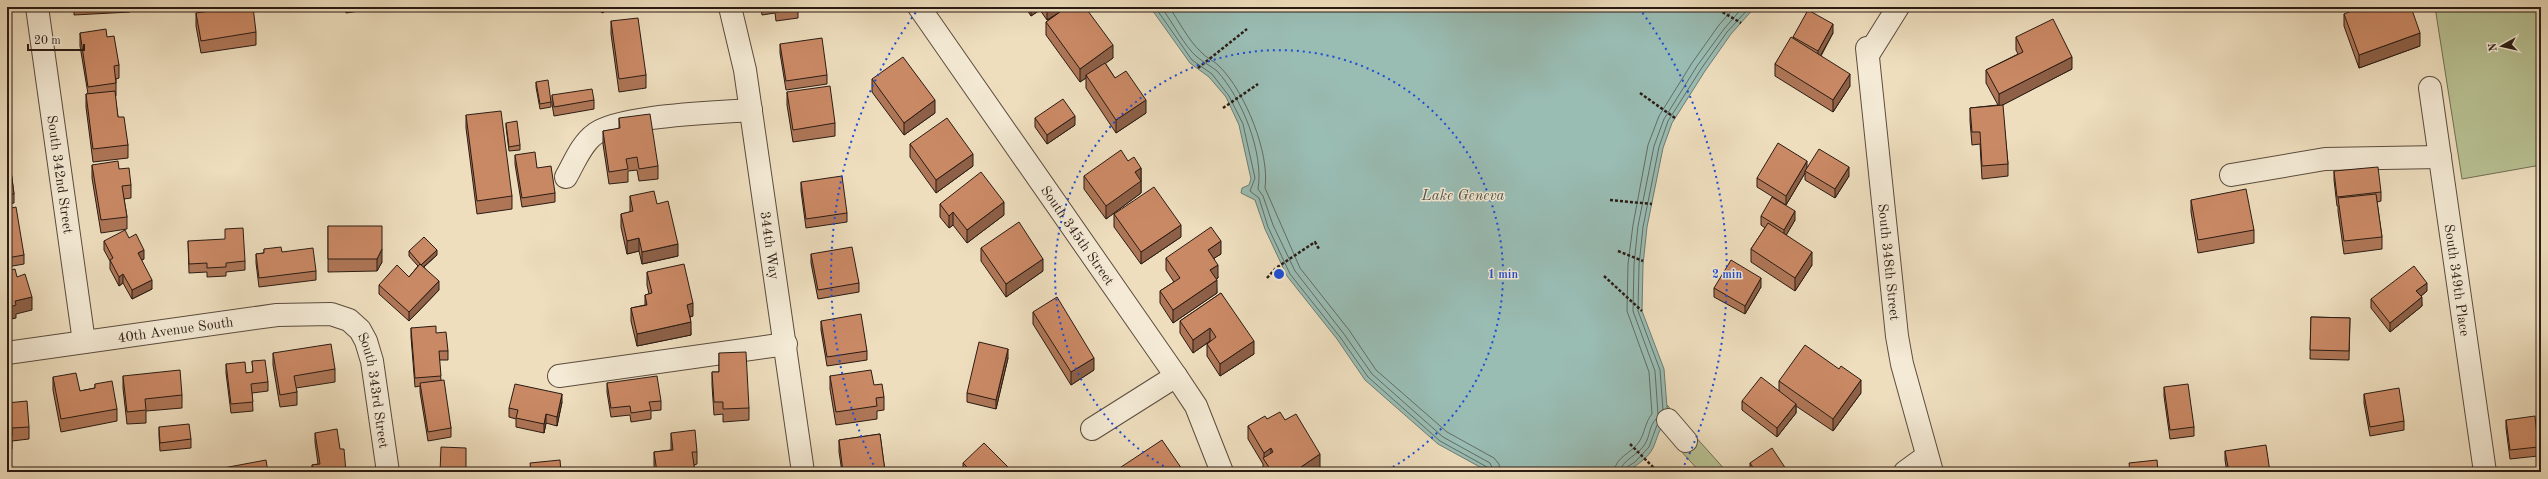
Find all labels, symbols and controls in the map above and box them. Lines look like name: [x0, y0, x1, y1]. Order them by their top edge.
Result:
scale bar: [28, 26, 84, 52]
north arrow: [2482, 26, 2522, 66]
text: 20 m: [34, 35, 61, 47]
text: N: [2487, 42, 2500, 52]
street label: South 342nd Street: [44, 114, 75, 235]
street label: South 345th Street: [1038, 183, 1116, 288]
water label: Lake Geneva: [1420, 189, 1505, 204]
street label: South 348th Street: [1875, 203, 1901, 321]
street label: 344th Way: [757, 211, 781, 281]
street label: South 349th Place: [2442, 223, 2471, 337]
centre of rings: [1272, 267, 1286, 281]
text: 1 min: [1488, 269, 1518, 281]
text: 2 min: [1712, 269, 1742, 281]
street label: 40th Avenue South: [117, 315, 235, 345]
street label: South 343rd Street: [355, 330, 391, 449]

